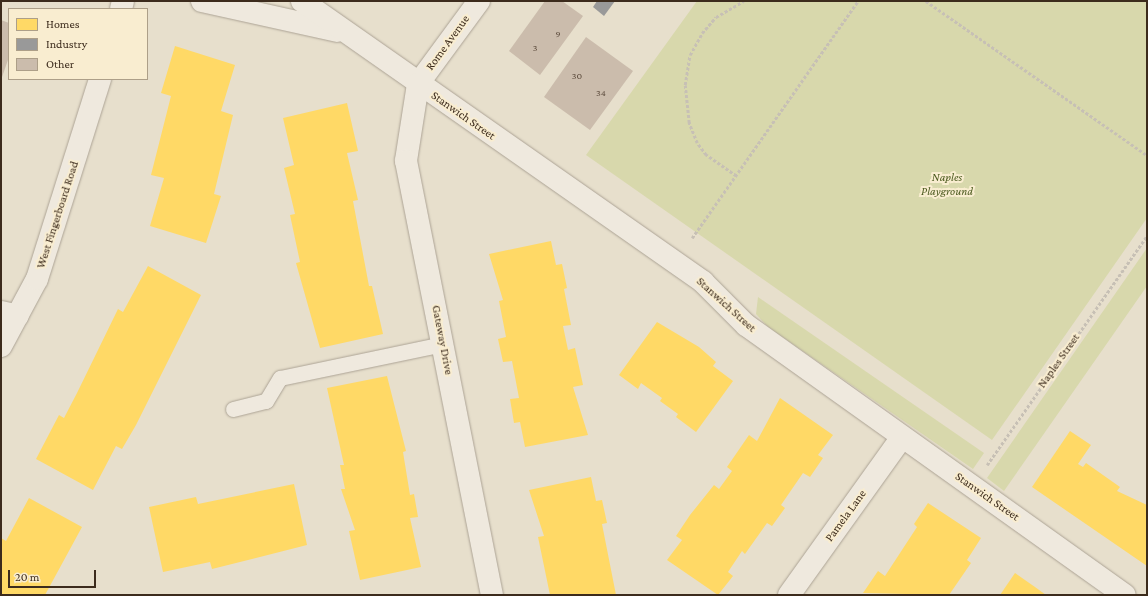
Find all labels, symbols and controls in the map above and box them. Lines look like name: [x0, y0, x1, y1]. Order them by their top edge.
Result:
legend: [8, 8, 148, 80]
street label: Rome Avenue: [423, 12, 473, 74]
text: Homes: [46, 17, 79, 31]
house number: 9: [555, 28, 561, 40]
text: Industry: [46, 37, 87, 51]
house number: 3: [533, 42, 537, 54]
text: Other: [46, 57, 74, 71]
house number: 30: [572, 70, 582, 82]
house number: 34: [596, 87, 606, 99]
street label: Stanwich Street: [428, 89, 498, 143]
street label: West Fingerboard Road: [34, 160, 82, 270]
park label: Naples Playground: [921, 171, 973, 199]
street label: Stanwich Street: [693, 274, 759, 336]
street label: Gateway Drive: [428, 304, 456, 376]
street label: Naples Street: [1035, 331, 1083, 391]
street label: Stanwich Street: [952, 470, 1022, 524]
street label: Pamela Lane: [822, 487, 870, 545]
scale bar: [10, 562, 98, 588]
text: 20 m: [15, 570, 39, 584]

